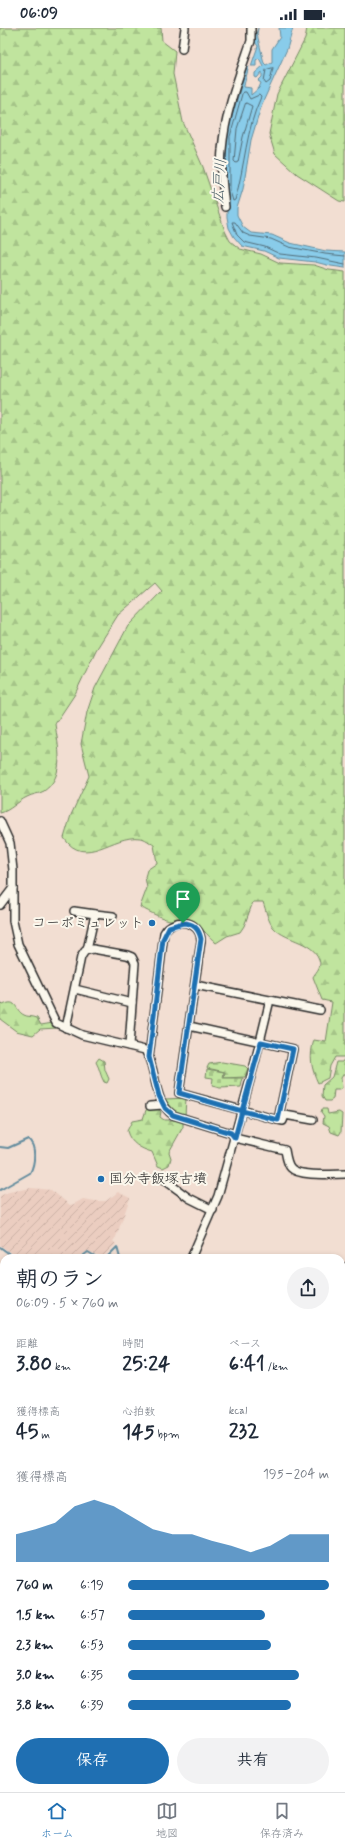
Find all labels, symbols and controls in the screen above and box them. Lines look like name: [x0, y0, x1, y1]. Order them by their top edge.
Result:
text: 06:09: [20, 4, 58, 24]
water label: 広戸川: [208, 158, 232, 204]
pin: [166, 882, 200, 923]
icon: arrive: [172, 888, 194, 910]
place label: コーポミュレット: [32, 914, 144, 932]
marker: コーポミュレット: [147, 918, 157, 928]
place label: 国分寺飯塚古墳: [109, 1170, 207, 1188]
marker: 国分寺飯塚古墳: [96, 1174, 106, 1184]
text: 朝のラン: [16, 1266, 104, 1294]
button: share: [287, 1267, 329, 1309]
text: 06:09 · 5 × 760 m: [16, 1295, 118, 1312]
text: 距離: [16, 1337, 38, 1351]
text: 時間: [122, 1337, 144, 1351]
text: ペース: [229, 1337, 261, 1351]
text: 3.80: [16, 1351, 52, 1378]
text: 25:24: [122, 1351, 170, 1378]
text: 6:41: [229, 1351, 264, 1378]
text: km: [52, 1360, 71, 1374]
text: /km: [264, 1360, 288, 1374]
text: kcal: [229, 1404, 247, 1418]
text: 獲得標高: [16, 1405, 60, 1419]
text: 心拍数: [122, 1405, 155, 1419]
text: 232: [229, 1418, 259, 1445]
text: 45: [16, 1419, 38, 1446]
text: 145: [122, 1419, 155, 1446]
text: m: [38, 1428, 50, 1442]
text: bpm: [155, 1428, 180, 1442]
text: 195–204 m: [263, 1466, 329, 1483]
text: 獲得標高: [16, 1469, 68, 1486]
text: 760 m: [16, 1577, 53, 1594]
text: 6:19: [80, 1577, 104, 1594]
text: 1.5 km: [16, 1607, 55, 1624]
text: 6:57: [80, 1607, 104, 1624]
text: 2.3 km: [16, 1637, 53, 1654]
text: 6:53: [80, 1637, 103, 1654]
text: 3.0 km: [16, 1667, 54, 1684]
text: 6:35: [80, 1667, 103, 1684]
text: 3.8 km: [16, 1697, 54, 1714]
text: 6:39: [80, 1697, 104, 1714]
button: 保存: [16, 1738, 169, 1784]
button: 共有: [177, 1738, 329, 1784]
tab: ホーム: [41, 1800, 74, 1841]
tab: 地図: [156, 1800, 178, 1841]
tab: 保存済み: [260, 1800, 304, 1841]

